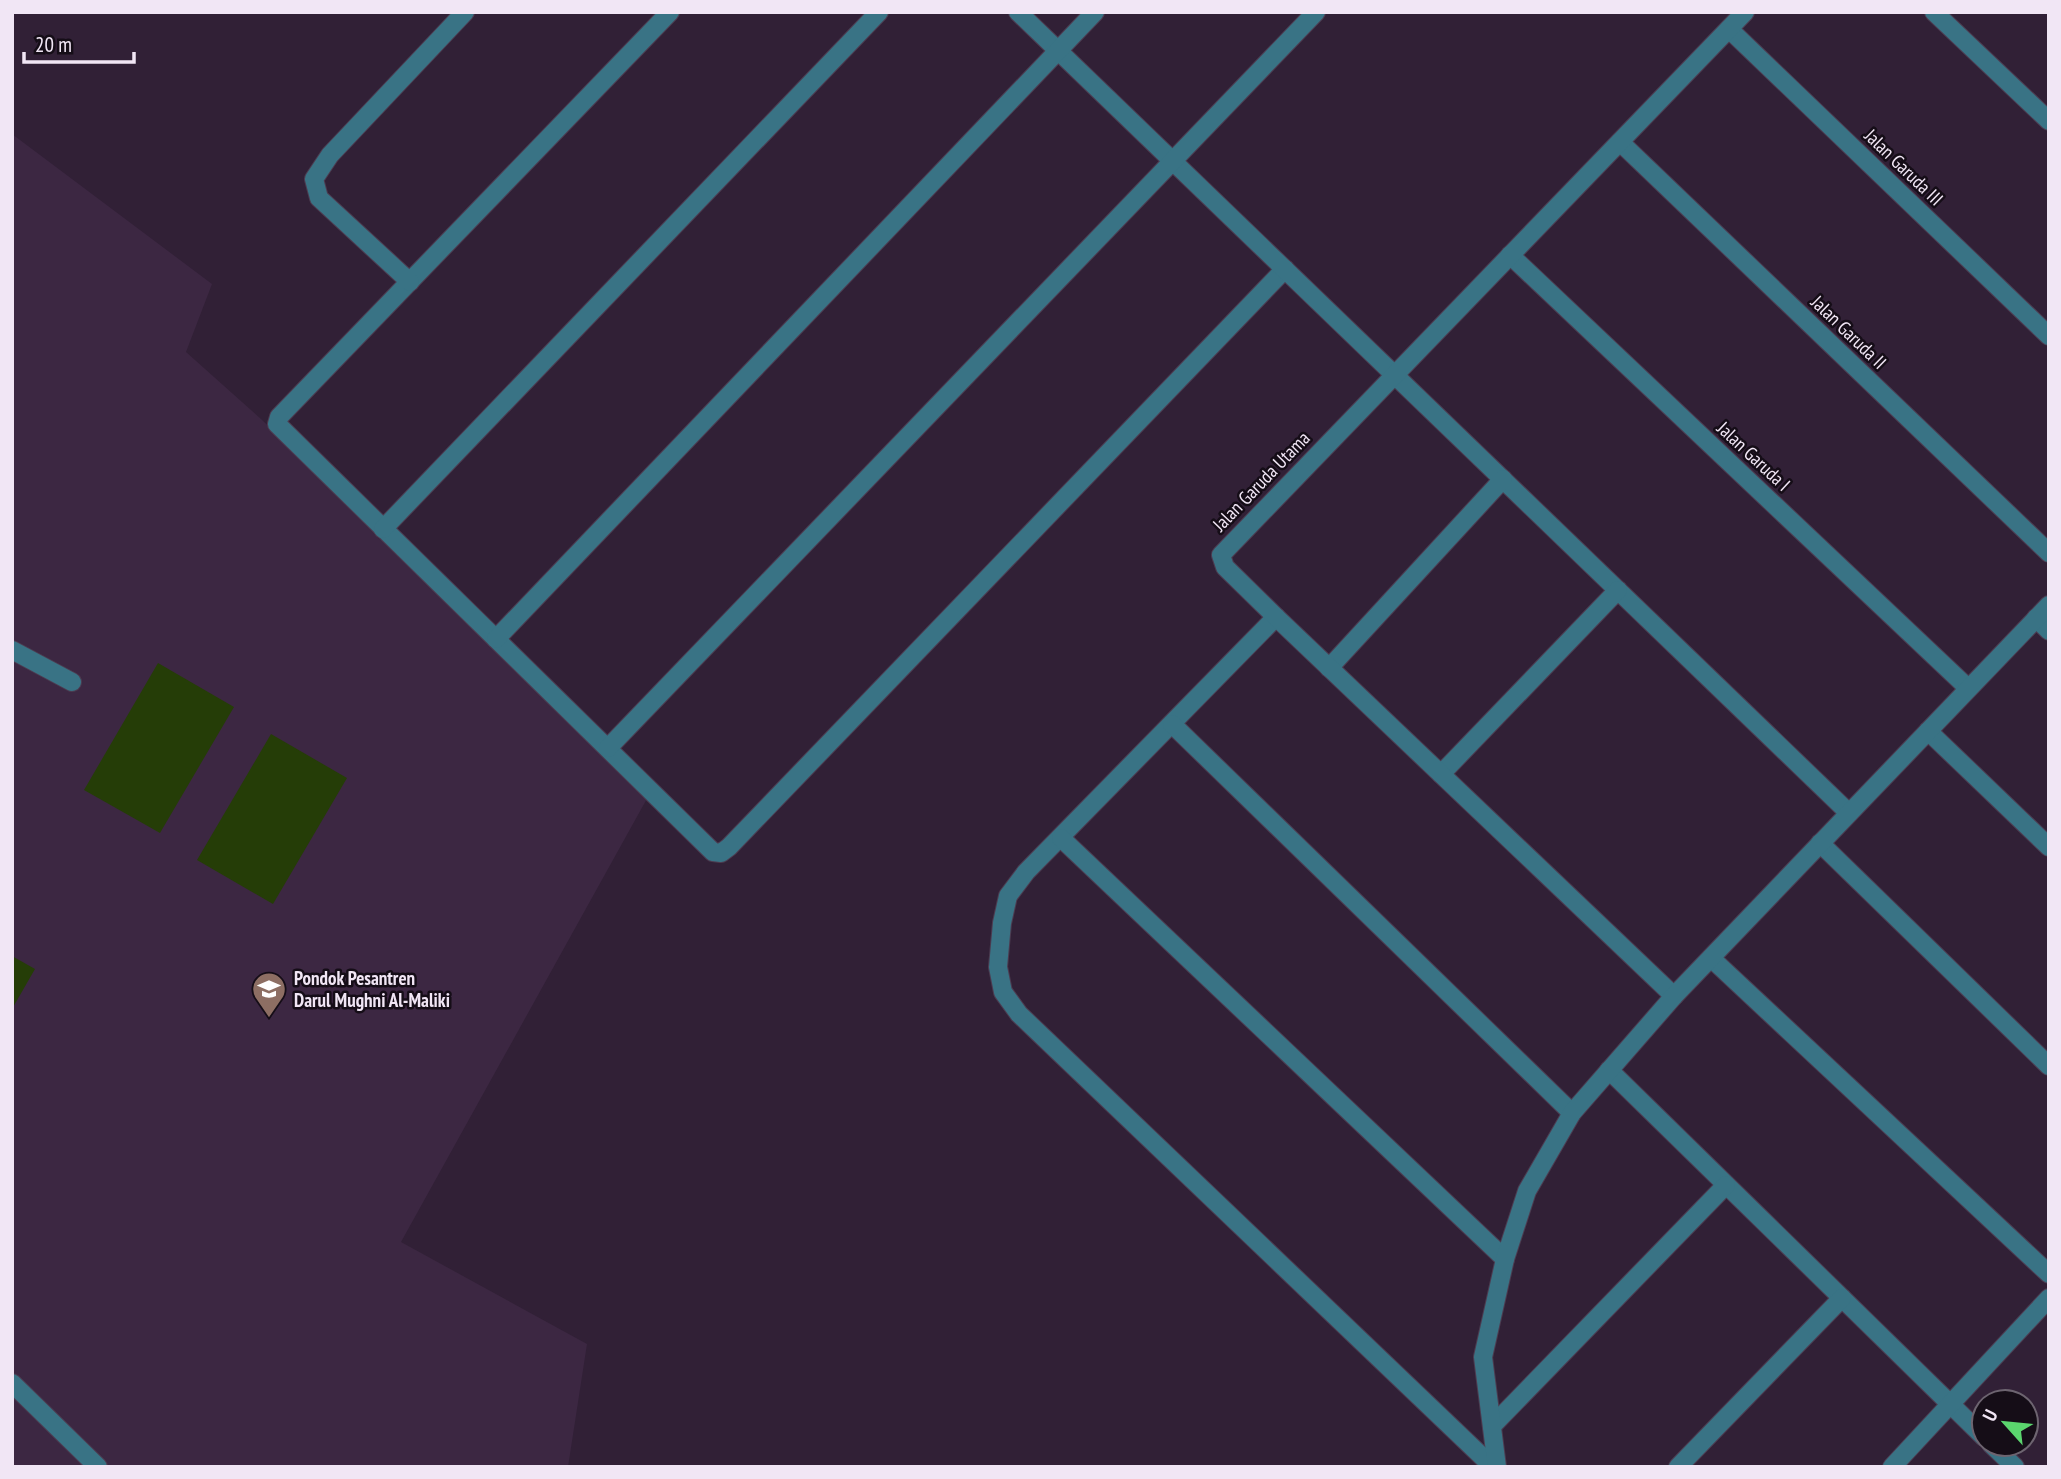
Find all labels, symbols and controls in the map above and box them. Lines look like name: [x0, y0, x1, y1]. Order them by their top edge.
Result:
scale bar: [24, 21, 135, 65]
text: 20 m: [35, 31, 72, 58]
street label: Jalan Garuda III: [1859, 123, 1948, 210]
street label: Jalan Garuda II: [1806, 289, 1892, 374]
street label: Jalan Garuda I: [1712, 415, 1796, 496]
street label: Jalan Garuda Utama: [1207, 426, 1315, 537]
place label: Pondok Pesantren Darul Mughni Al-Maliki: [294, 966, 450, 1012]
school or university icon: Pondok Pesantren Darul Mughni Al-Maliki: [250, 970, 288, 1019]
north arrow: [1970, 1388, 2040, 1458]
text: U: [1977, 1405, 2003, 1425]

